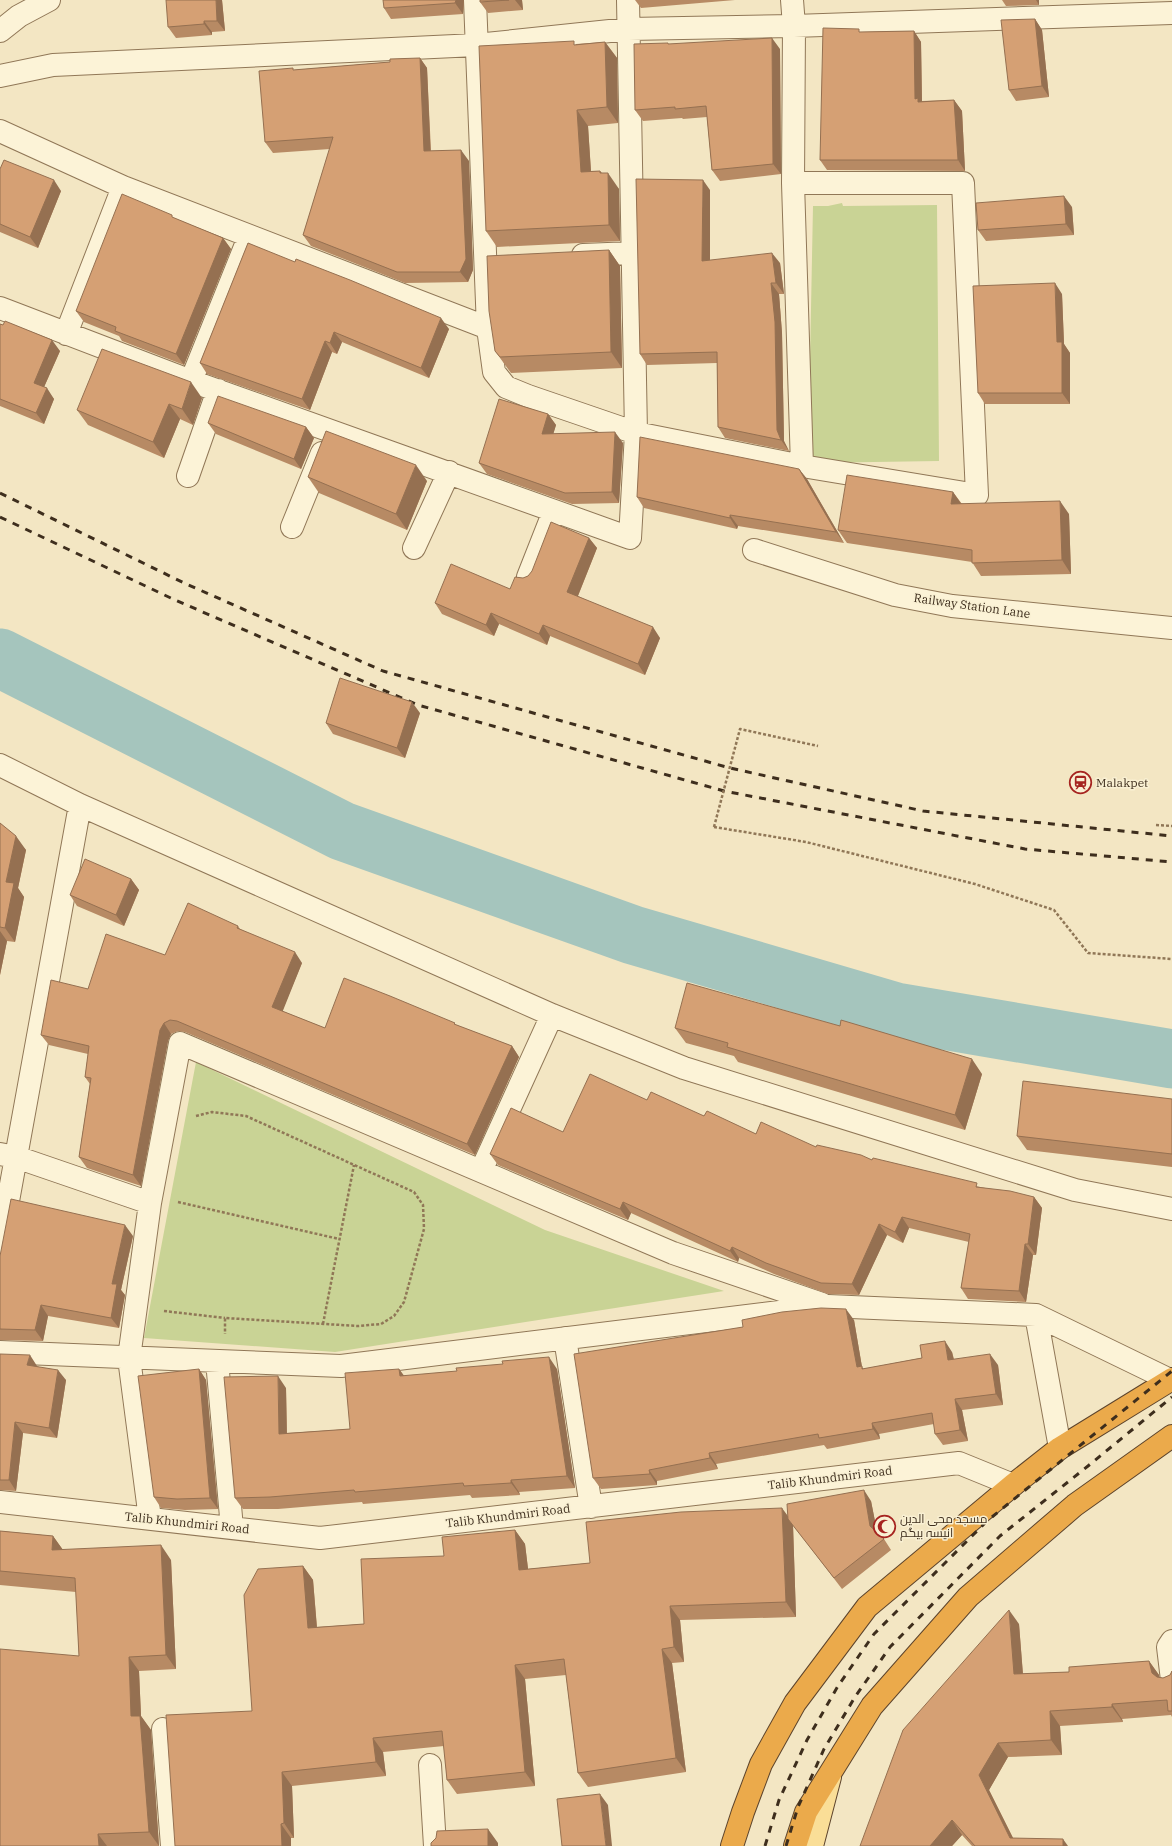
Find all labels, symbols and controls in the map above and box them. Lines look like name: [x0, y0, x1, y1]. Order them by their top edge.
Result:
street label: Railway Station Lane: [913, 590, 1031, 621]
station icon: Malakpet: [1068, 770, 1094, 796]
place label: Malakpet: [1096, 775, 1148, 790]
street label: Talib Khundmiri Road: [767, 1462, 893, 1493]
street label: Talib Khundmiri Road: [445, 1500, 571, 1531]
street label: Talib Khundmiri Road: [124, 1508, 250, 1537]
place label: مسجد محی الدین انیسہ بیگم: [900, 1511, 987, 1541]
mosque icon: مسجد محی الدین انیسہ بیگم: [871, 1513, 897, 1539]

